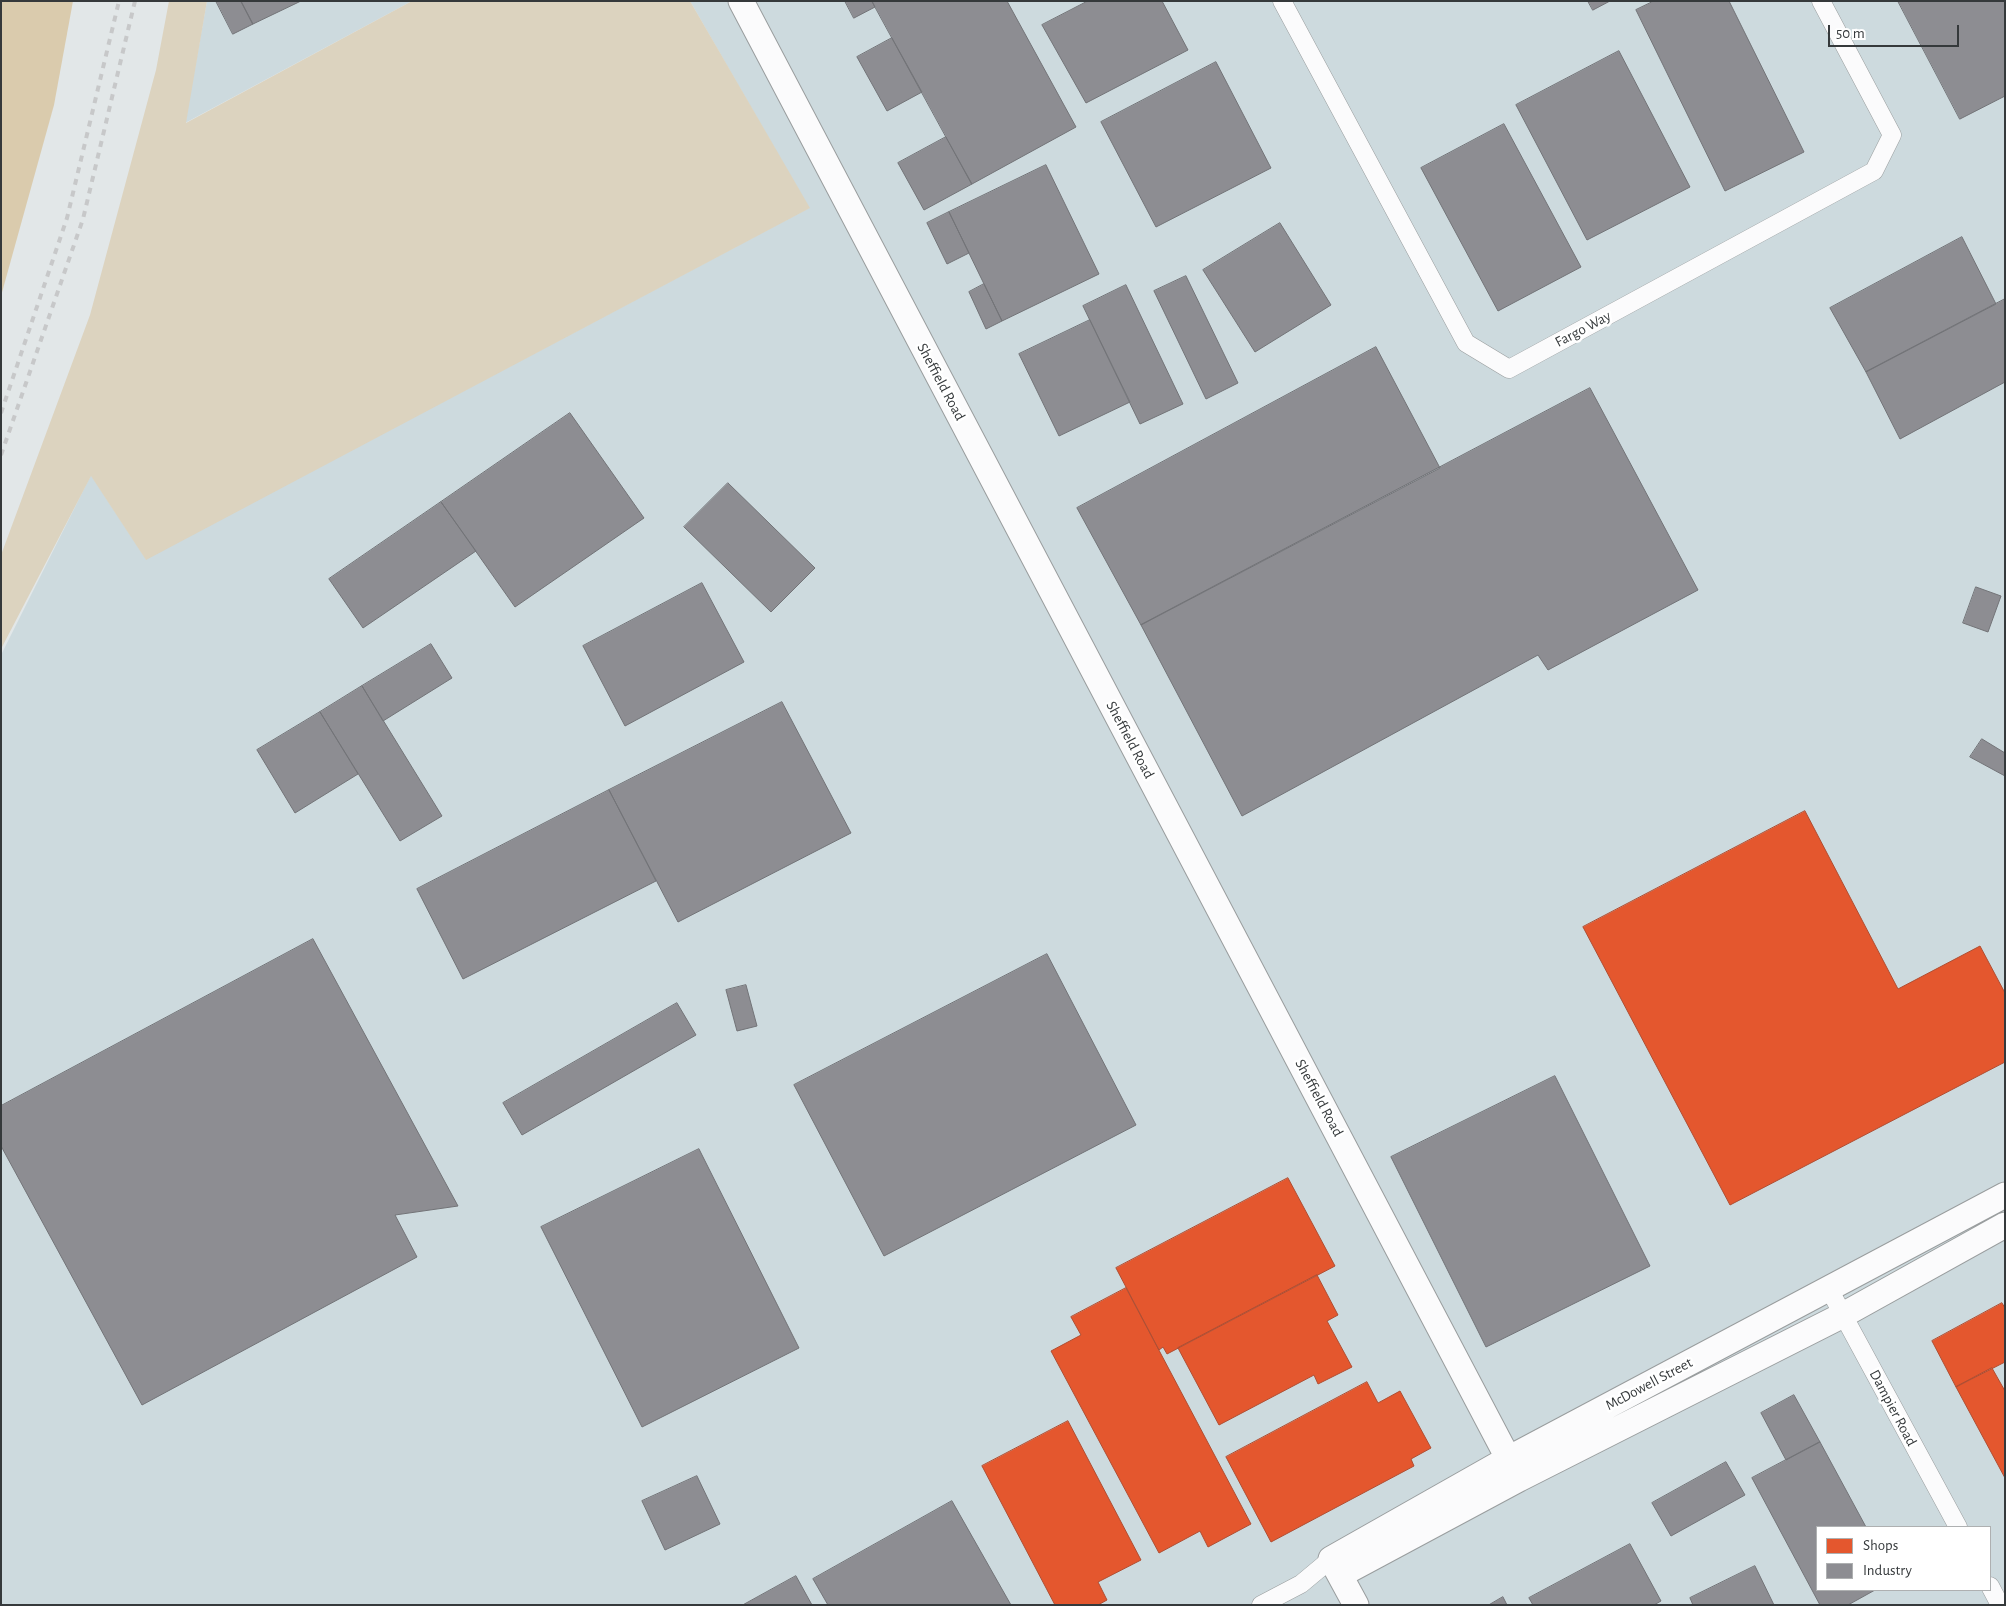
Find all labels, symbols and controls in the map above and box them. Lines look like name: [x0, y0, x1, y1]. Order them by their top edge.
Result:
scale bar: [1831, 15, 1962, 47]
text: 50 m: [1836, 26, 1865, 41]
street label: Fargo Way: [1552, 307, 1614, 351]
street label: Sheffield Road: [913, 340, 969, 424]
street label: Sheffield Road: [1102, 698, 1158, 782]
street label: Sheffield Road: [1291, 1056, 1347, 1140]
street label: McDowell Street: [1603, 1354, 1695, 1414]
street label: Dampier Road: [1865, 1367, 1921, 1449]
legend: [1816, 1526, 1991, 1591]
text: Shops: [1863, 1538, 1898, 1553]
text: Industry: [1863, 1563, 1912, 1578]

